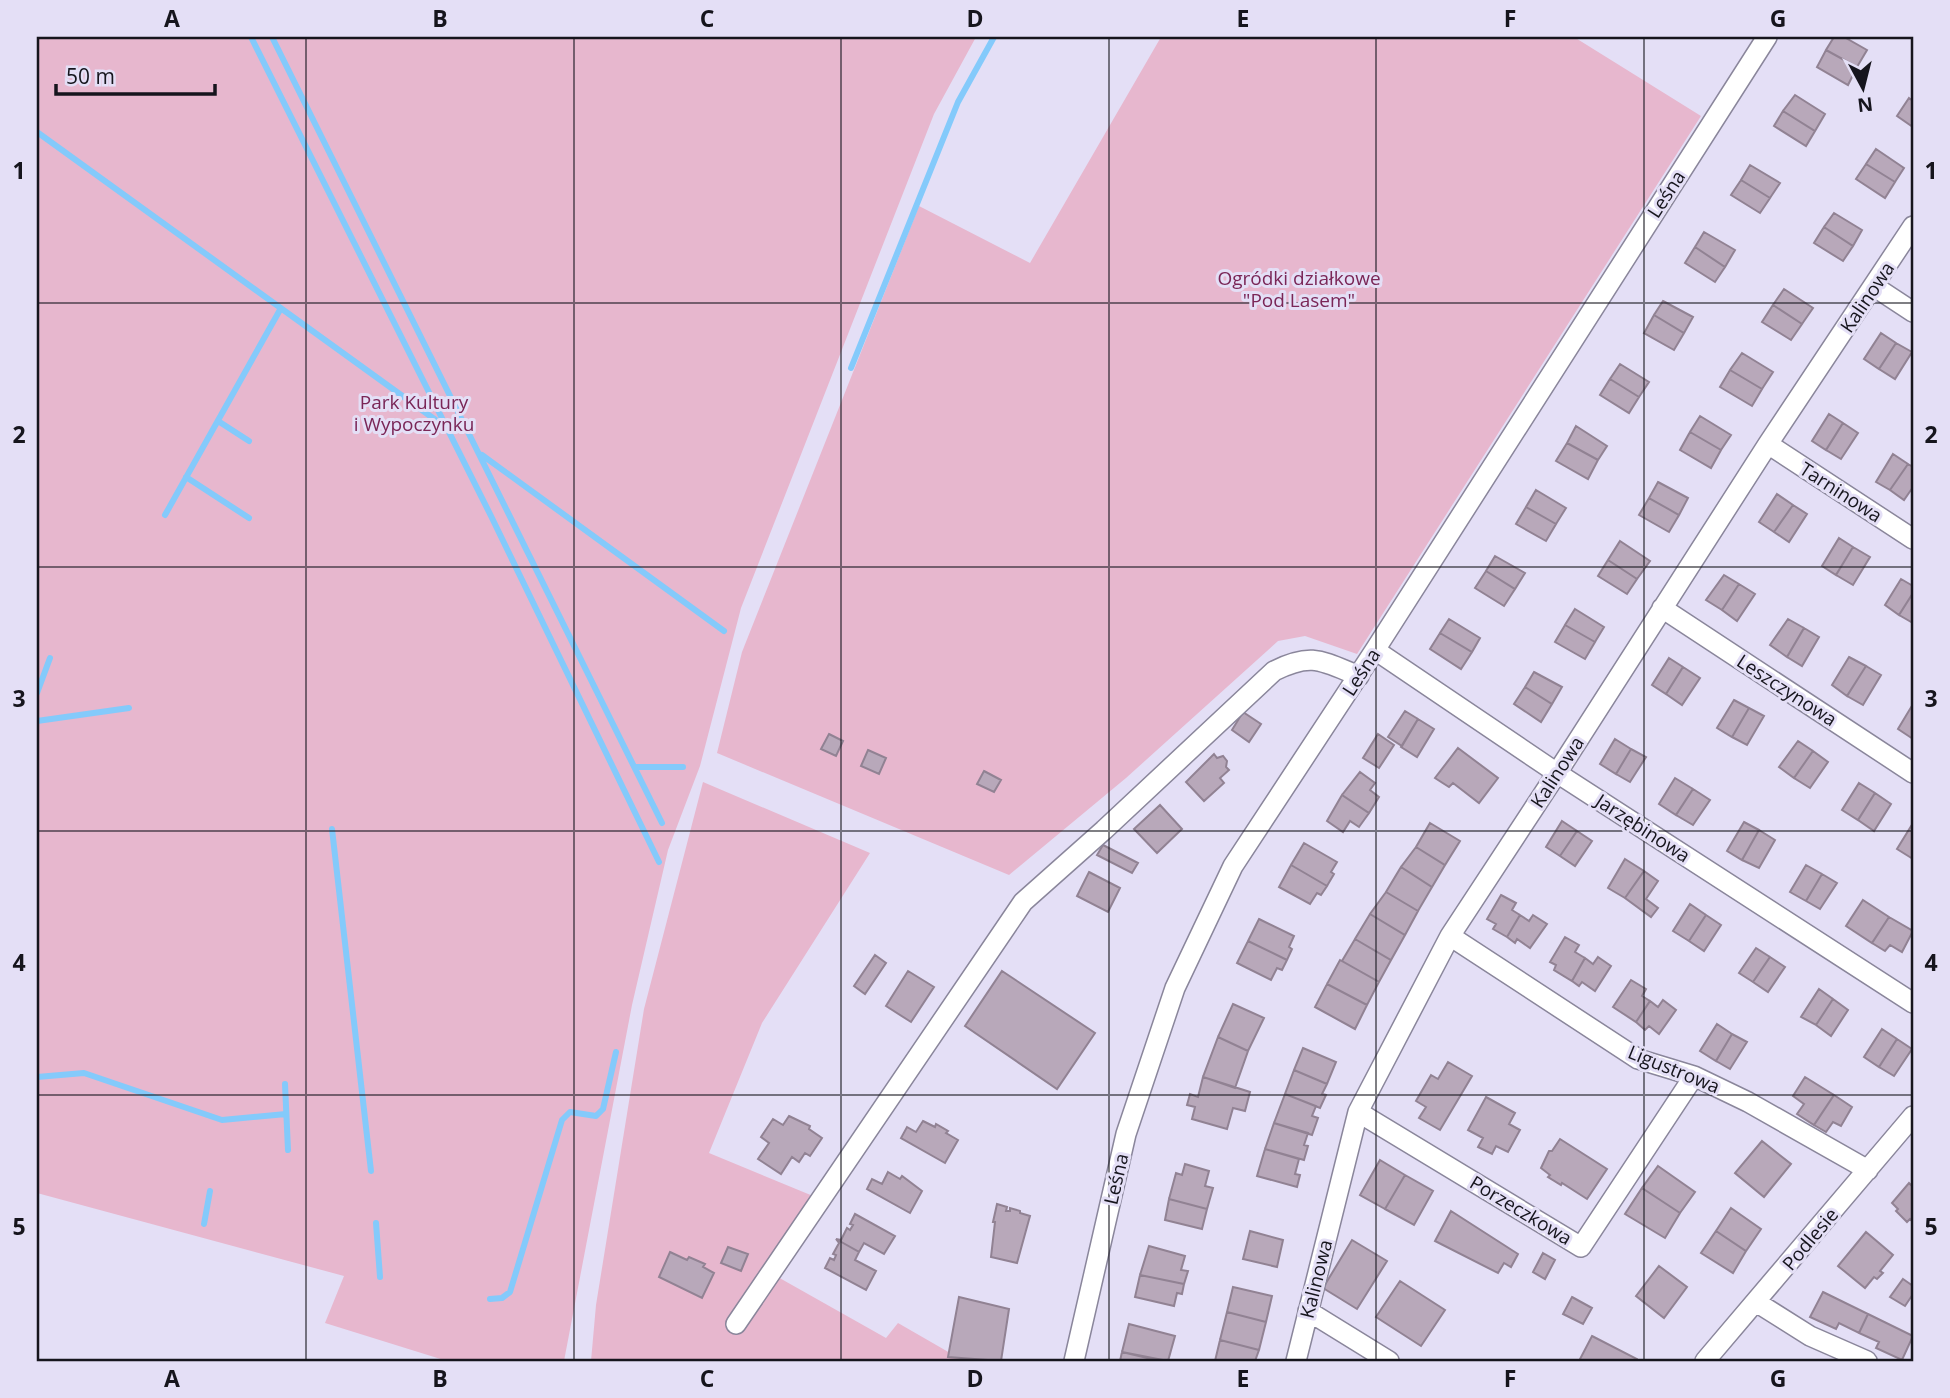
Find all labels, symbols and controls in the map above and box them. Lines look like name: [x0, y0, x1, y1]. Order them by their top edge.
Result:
text: A: [164, 2, 180, 34]
text: B: [432, 2, 448, 34]
text: C: [700, 2, 714, 34]
text: D: [966, 2, 984, 34]
text: E: [1237, 2, 1249, 34]
text: F: [1504, 2, 1516, 34]
text: G: [1770, 2, 1786, 34]
scale bar: [56, 52, 215, 96]
north arrow: [1828, 52, 1898, 122]
text: 50 m: [66, 62, 115, 90]
text: N: [1856, 91, 1874, 119]
text: 1: [12, 154, 26, 186]
text: 1: [1924, 154, 1938, 186]
street label: Leśna: [1641, 165, 1691, 223]
street label: Kalinowa: [1834, 257, 1900, 337]
park label: Ogródki działkowe "Pod Lasem": [1217, 265, 1381, 313]
park label: Park Kultury i Wypoczynku: [354, 389, 474, 437]
text: 2: [12, 418, 26, 450]
text: 2: [1924, 418, 1938, 450]
street label: Tarninowa: [1795, 456, 1887, 528]
street label: Leśna: [1336, 643, 1386, 701]
street label: Leszczynowa: [1732, 648, 1842, 732]
text: 3: [12, 682, 26, 714]
text: 3: [1924, 682, 1938, 714]
street label: Kalinowa: [1524, 731, 1590, 813]
street label: Jarzębinowa: [1589, 787, 1695, 868]
text: 4: [12, 946, 26, 978]
text: 4: [1924, 946, 1938, 978]
street label: Ligustrowa: [1624, 1039, 1724, 1099]
street label: Leśna: [1098, 1151, 1134, 1207]
street label: Porzeczkowa: [1465, 1169, 1577, 1251]
street label: Podlesie: [1776, 1202, 1844, 1276]
text: 5: [12, 1210, 26, 1242]
text: 5: [1924, 1210, 1938, 1242]
street label: Kalinowa: [1294, 1237, 1338, 1321]
text: A: [164, 1362, 180, 1394]
text: B: [432, 1362, 448, 1394]
text: C: [700, 1362, 714, 1394]
text: D: [966, 1362, 984, 1394]
text: E: [1237, 1362, 1249, 1394]
text: F: [1504, 1362, 1516, 1394]
text: G: [1770, 1362, 1786, 1394]

